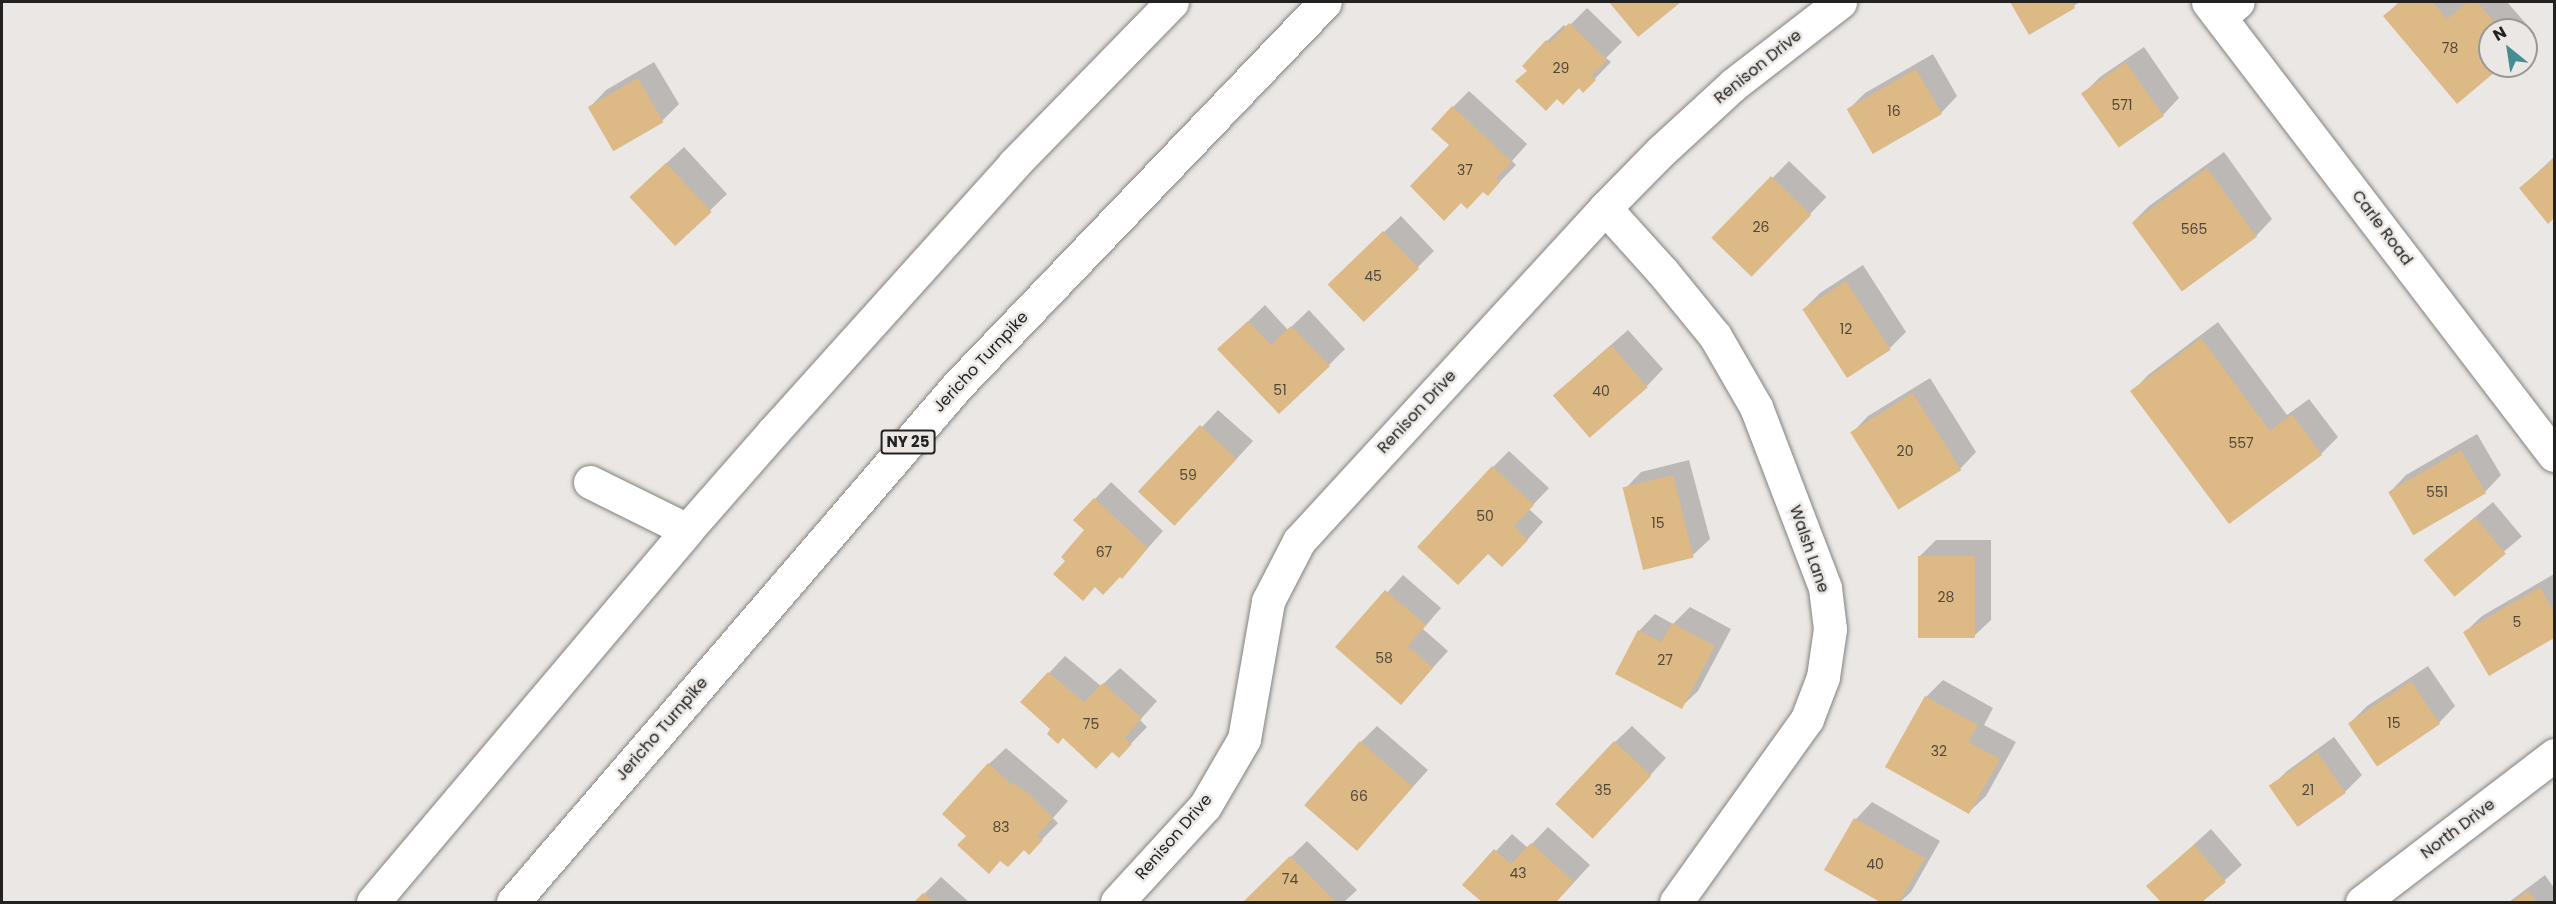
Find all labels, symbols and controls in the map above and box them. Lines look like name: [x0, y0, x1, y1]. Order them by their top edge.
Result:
north arrow: [2478, 18, 2538, 78]
text: N: [2489, 21, 2511, 47]
street label: Renison Drive: [1710, 26, 1806, 108]
house number: 78: [2442, 40, 2458, 56]
house number: 29: [1553, 60, 1569, 76]
house number: 571: [2112, 97, 2132, 113]
house number: 16: [1887, 103, 1901, 119]
house number: 37: [1457, 162, 1473, 178]
street label: Carle Road: [2348, 187, 2416, 269]
house number: 26: [1753, 219, 1769, 235]
house number: 565: [2181, 221, 2207, 237]
house number: 45: [1364, 268, 1382, 284]
street label: Jericho Turnpike: [929, 308, 1033, 416]
house number: 12: [1840, 321, 1852, 337]
street label: Renison Drive: [1373, 366, 1461, 458]
house number: 51: [1273, 382, 1287, 398]
house number: 40: [1592, 383, 1610, 399]
road number: NY 25: [880, 430, 936, 454]
house number: 557: [2228, 435, 2254, 451]
house number: 20: [1897, 443, 1913, 459]
house number: 59: [1179, 467, 1197, 483]
house number: 551: [2426, 484, 2448, 500]
street label: Walsh Lane: [1785, 503, 1833, 595]
house number: 50: [1476, 508, 1494, 524]
house number: 15: [1651, 515, 1665, 531]
house number: 67: [1096, 544, 1112, 560]
house number: 28: [1938, 589, 1954, 605]
house number: 5: [2513, 614, 2521, 630]
house number: 58: [1375, 650, 1393, 666]
house number: 27: [1657, 652, 1673, 668]
street label: Jericho Turnpike: [612, 673, 712, 785]
house number: 15: [2387, 715, 2401, 731]
house number: 75: [1083, 716, 1099, 732]
house number: 32: [1931, 743, 1947, 759]
house number: 35: [1594, 782, 1612, 798]
house number: 21: [2302, 782, 2314, 798]
house number: 66: [1350, 788, 1368, 804]
street label: Renison Drive: [1132, 790, 1216, 884]
street label: North Drive: [2417, 795, 2499, 863]
house number: 83: [992, 819, 1010, 835]
house number: 40: [1866, 856, 1884, 872]
house number: 43: [1509, 865, 1527, 881]
house number: 74: [1282, 871, 1298, 887]

